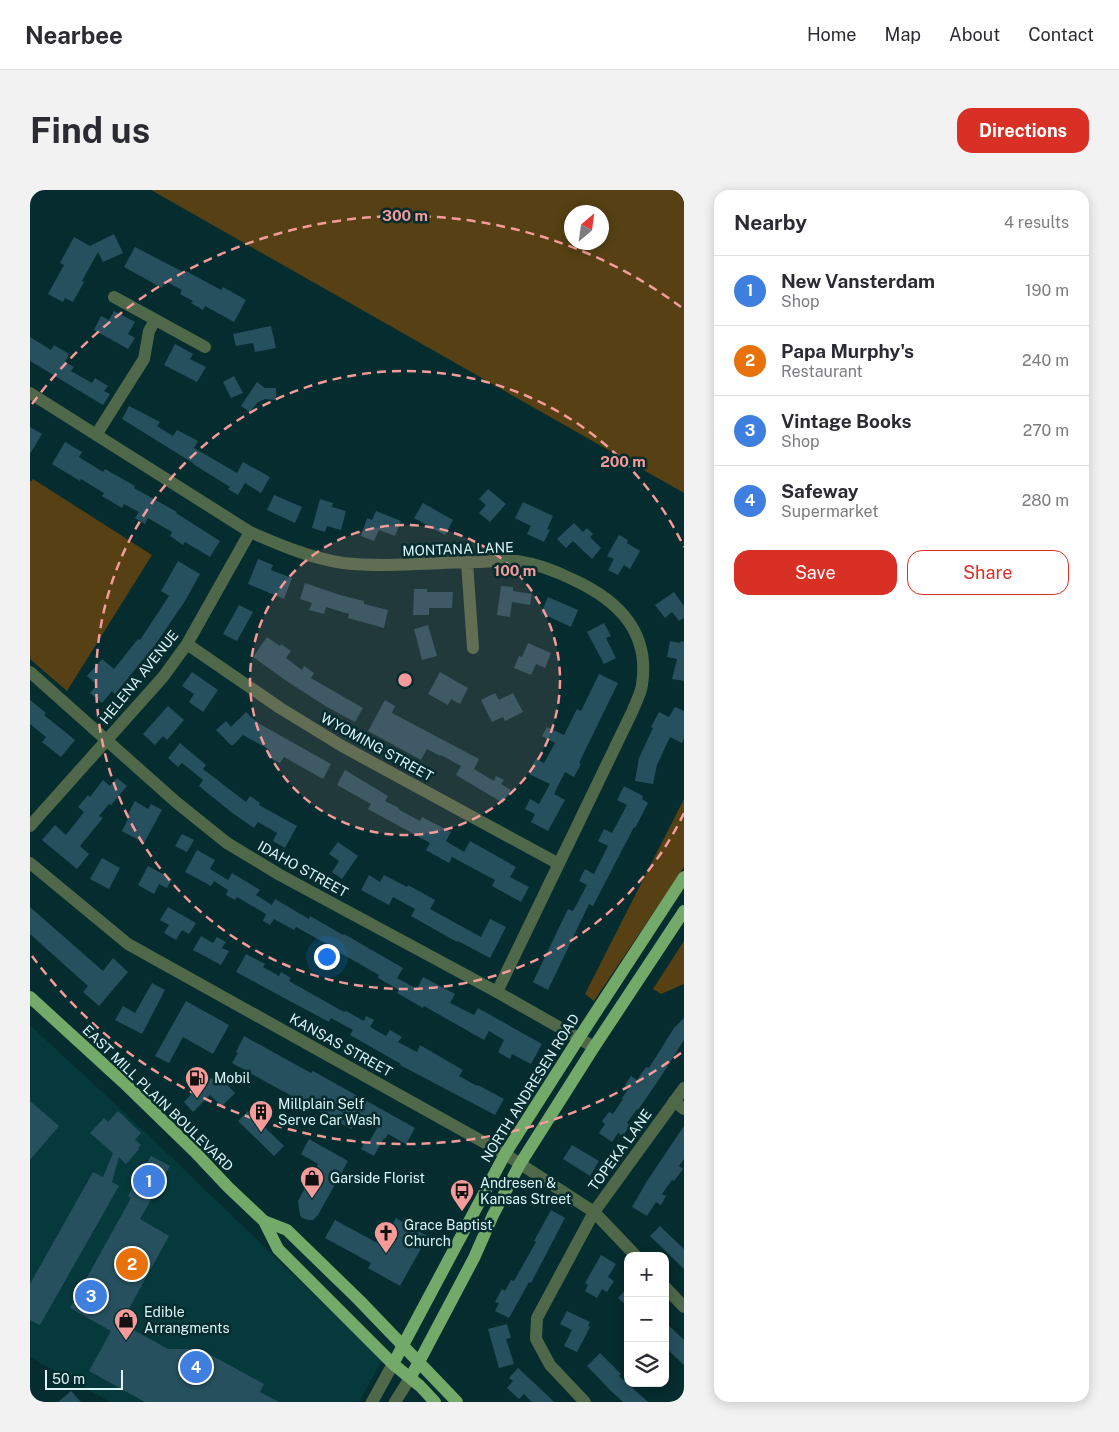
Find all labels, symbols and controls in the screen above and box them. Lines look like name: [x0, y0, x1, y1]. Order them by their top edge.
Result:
text: Nearbee: [25, 21, 123, 49]
text: Home: [807, 24, 857, 45]
text: Map: [885, 24, 921, 45]
text: About: [949, 24, 1000, 45]
text: Contact: [1028, 24, 1094, 45]
button: Directions: [957, 108, 1089, 153]
text: Find us: [30, 110, 150, 151]
north arrow: [564, 205, 609, 250]
text: 300 m: [382, 207, 428, 224]
text: Nearby: [734, 210, 807, 235]
text: 4 results: [1004, 213, 1069, 232]
text: New Vansterdam: [781, 270, 935, 292]
text: 1: [747, 281, 753, 300]
text: 190 m: [1025, 281, 1069, 300]
text: Shop: [781, 292, 820, 311]
text: Papa Murphy's: [781, 340, 914, 362]
text: 2: [745, 351, 755, 370]
text: 240 m: [1022, 351, 1069, 370]
text: Restaurant: [781, 362, 863, 381]
text: Vintage Books: [781, 410, 912, 432]
text: 3: [745, 421, 755, 440]
text: 270 m: [1023, 421, 1069, 440]
text: Shop: [781, 432, 820, 451]
text: 200 m: [600, 453, 646, 470]
text: Safeway: [781, 480, 859, 502]
text: 4: [745, 491, 755, 510]
text: 280 m: [1022, 491, 1069, 510]
text: Supermarket: [781, 502, 878, 521]
street label: MONTANA LANE: [402, 539, 514, 559]
button: Save: [734, 550, 897, 595]
button: Share: [907, 550, 1069, 595]
text: 100 m: [494, 562, 536, 579]
street label: HELENA AVENUE: [96, 627, 182, 727]
centre of rings: [396, 671, 414, 689]
street label: WYOMING STREET: [318, 709, 436, 785]
street label: IDAHO STREET: [255, 838, 351, 900]
your location: [314, 944, 340, 970]
street label: KANSAS STREET: [287, 1010, 395, 1080]
street label: NORTH ANDRESEN ROAD: [478, 1011, 582, 1165]
street label: EAST MILL PLAIN BOULEVARD: [79, 1022, 237, 1174]
fuel station icon: Mobil: [184, 1065, 210, 1099]
place label: Mobil: [214, 1070, 250, 1086]
place label: Millplain Self Serve Car Wash: [278, 1096, 381, 1128]
building icon: Millplain Self Serve Car Wash: [248, 1099, 274, 1133]
street label: TOPEKA LANE: [585, 1106, 655, 1194]
pin: 1: [133, 1162, 165, 1200]
shop icon: Garside Florist: [299, 1165, 325, 1199]
place label: Garside Florist: [330, 1170, 425, 1186]
place label: Andresen & Kansas Street: [480, 1175, 571, 1207]
bus stop icon: Andresen & Kansas Street: [449, 1178, 475, 1212]
place label: Grace Baptist Church: [404, 1217, 492, 1249]
church icon: Grace Baptist Church: [373, 1220, 399, 1254]
pin: 2: [116, 1245, 148, 1283]
map controls: [624, 1252, 669, 1387]
button: +: [624, 1252, 669, 1297]
pin: 3: [75, 1277, 107, 1315]
button: −: [624, 1297, 669, 1342]
place label: Edible Arrangments: [144, 1304, 230, 1336]
shop icon: Edible Arrangments: [113, 1307, 139, 1341]
button: layers: [624, 1342, 669, 1387]
pin: 4: [180, 1348, 212, 1386]
scale bar: [45, 1367, 122, 1390]
text: 50 m: [52, 1371, 85, 1387]

